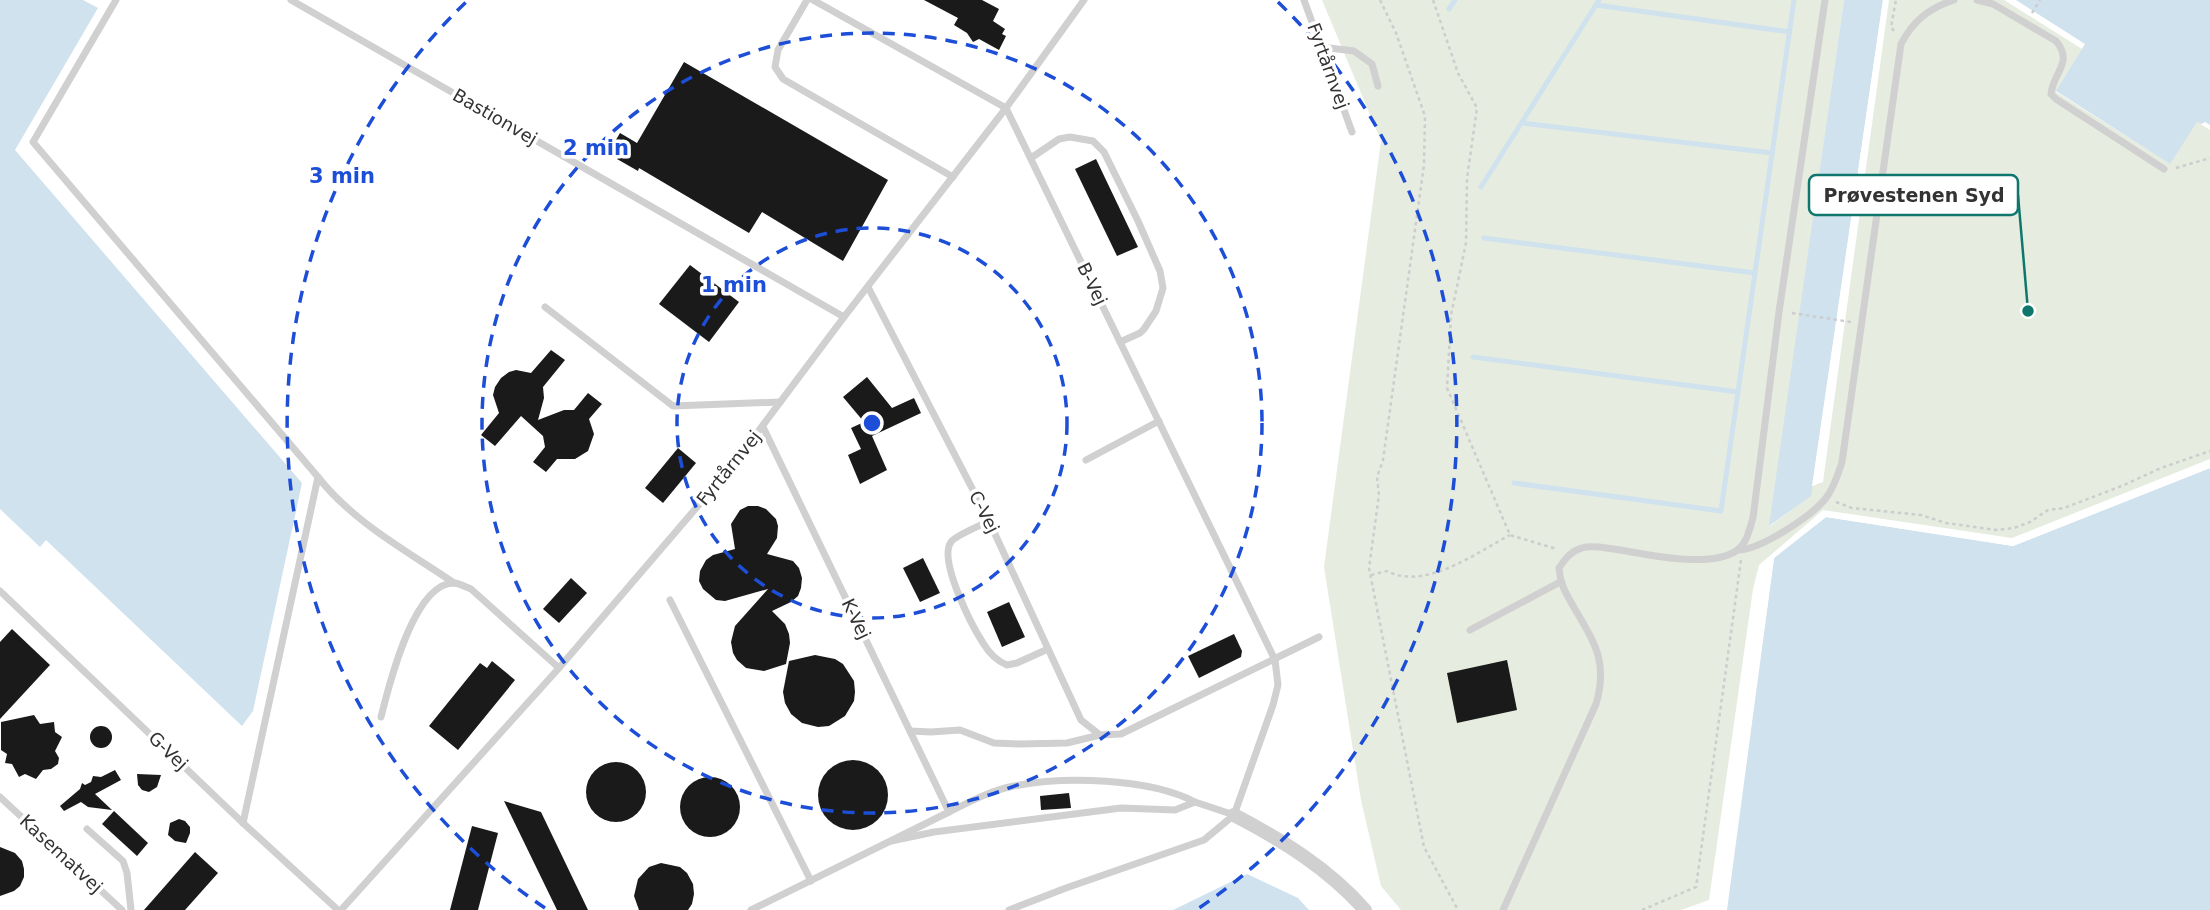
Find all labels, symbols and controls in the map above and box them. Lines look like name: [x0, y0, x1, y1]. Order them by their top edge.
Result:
street label: Fyrtårnvej: [1303, 20, 1354, 112]
street label: Bastionvej: [449, 84, 541, 149]
text: 2 min: [563, 136, 629, 160]
text: 3 min: [309, 164, 375, 188]
callout: Prøvestenen Syd: [1809, 175, 2018, 215]
text: Prøvestenen Syd: [1823, 184, 2005, 206]
street label: B-Vej: [1073, 259, 1112, 309]
text: 1 min: [701, 273, 767, 297]
centre of rings: [860, 411, 884, 435]
street label: Fyrtårnvej: [692, 426, 765, 509]
street label: C-Vej: [965, 487, 1004, 537]
street label: K-Vej: [838, 595, 875, 642]
street label: G-Vej: [144, 727, 192, 774]
street label: Kasematvej: [16, 810, 107, 897]

